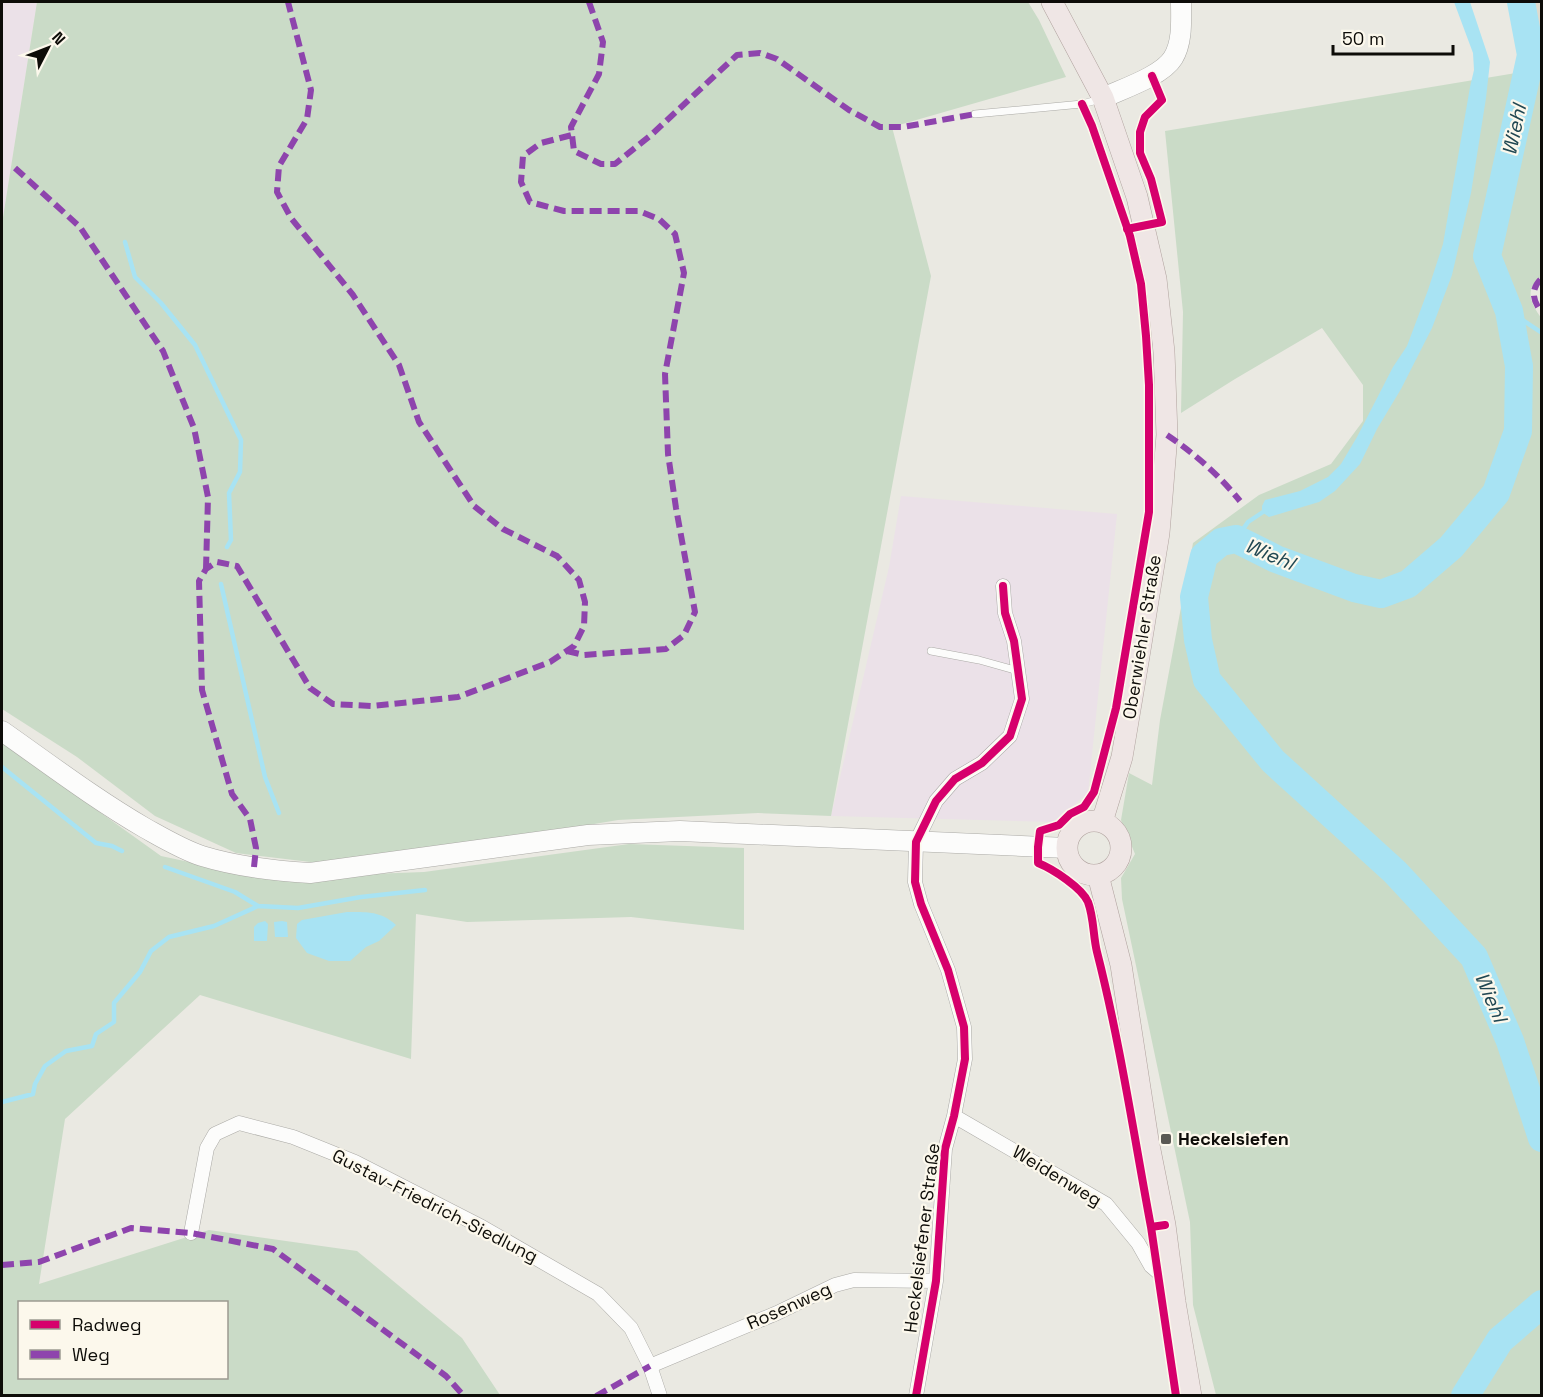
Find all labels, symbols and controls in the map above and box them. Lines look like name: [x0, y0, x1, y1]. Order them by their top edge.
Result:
north arrow: [18, 18, 78, 78]
scale bar: [1333, 18, 1453, 56]
text: N: [47, 27, 70, 49]
text: 50 m: [1342, 27, 1384, 50]
water label: Wiehl: [1496, 100, 1532, 158]
water label: Wiehl: [1241, 532, 1301, 577]
street label: Oberwiehler Straße: [1117, 553, 1166, 721]
water label: Wiehl: [1469, 968, 1514, 1028]
place label: Heckelsiefen: [1178, 1127, 1289, 1150]
marker: Heckelsiefen: [1159, 1132, 1173, 1146]
street label: Weidenweg: [1008, 1140, 1106, 1211]
street label: Heckelsiefener Straße: [898, 1142, 945, 1334]
street label: Gustav-Friedrich-Siedlung: [328, 1144, 542, 1268]
street label: Rosenweg: [743, 1277, 835, 1334]
legend: [18, 1301, 228, 1379]
text: Radweg: [72, 1313, 142, 1336]
text: Weg: [72, 1343, 110, 1366]

